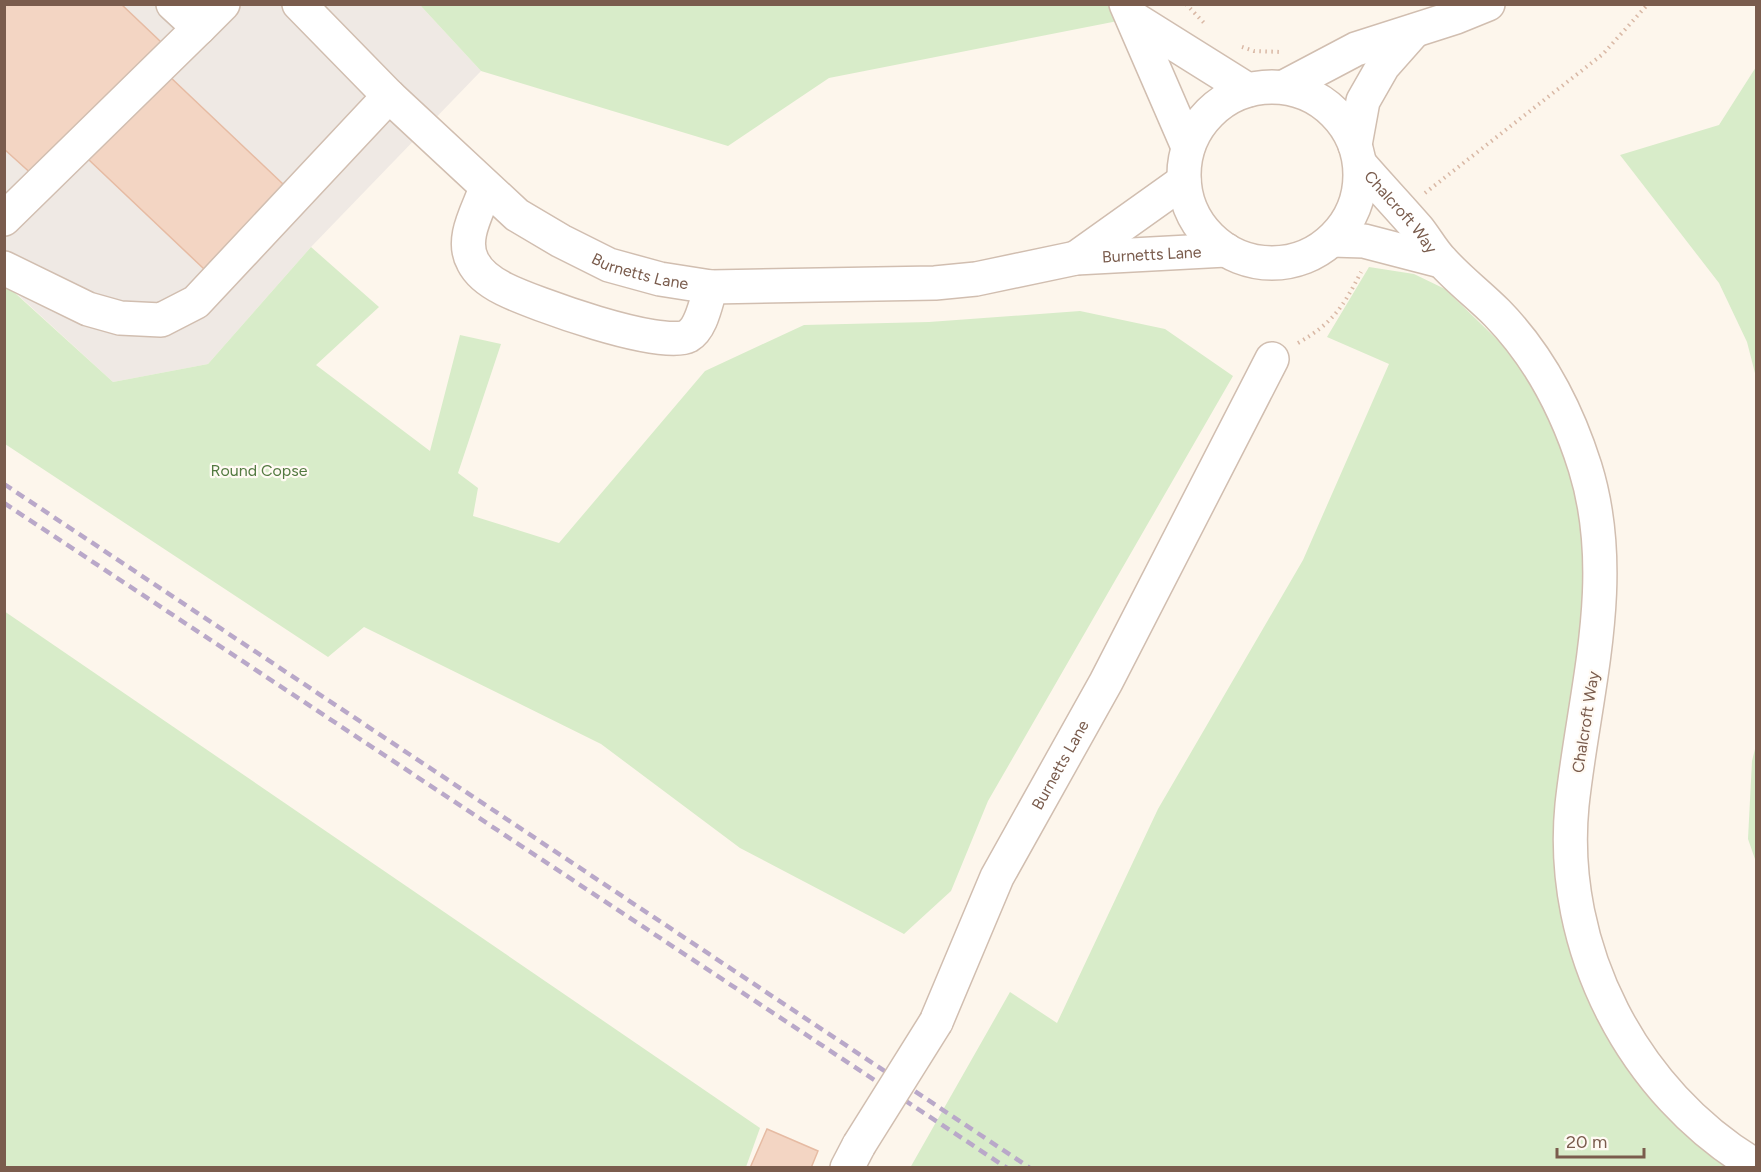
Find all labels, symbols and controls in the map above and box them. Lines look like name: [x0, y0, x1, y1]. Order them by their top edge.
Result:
street label: Chalcroft Way: [1360, 167, 1441, 257]
street label: Burnetts Lane: [1102, 242, 1202, 267]
street label: Burnetts Lane: [588, 249, 690, 293]
park label: Round Copse: [211, 461, 308, 480]
street label: Chalcroft Way: [1568, 669, 1603, 774]
street label: Burnetts Lane: [1028, 717, 1093, 813]
scale bar: [1557, 1121, 1644, 1159]
text: 20 m: [1566, 1131, 1607, 1153]

